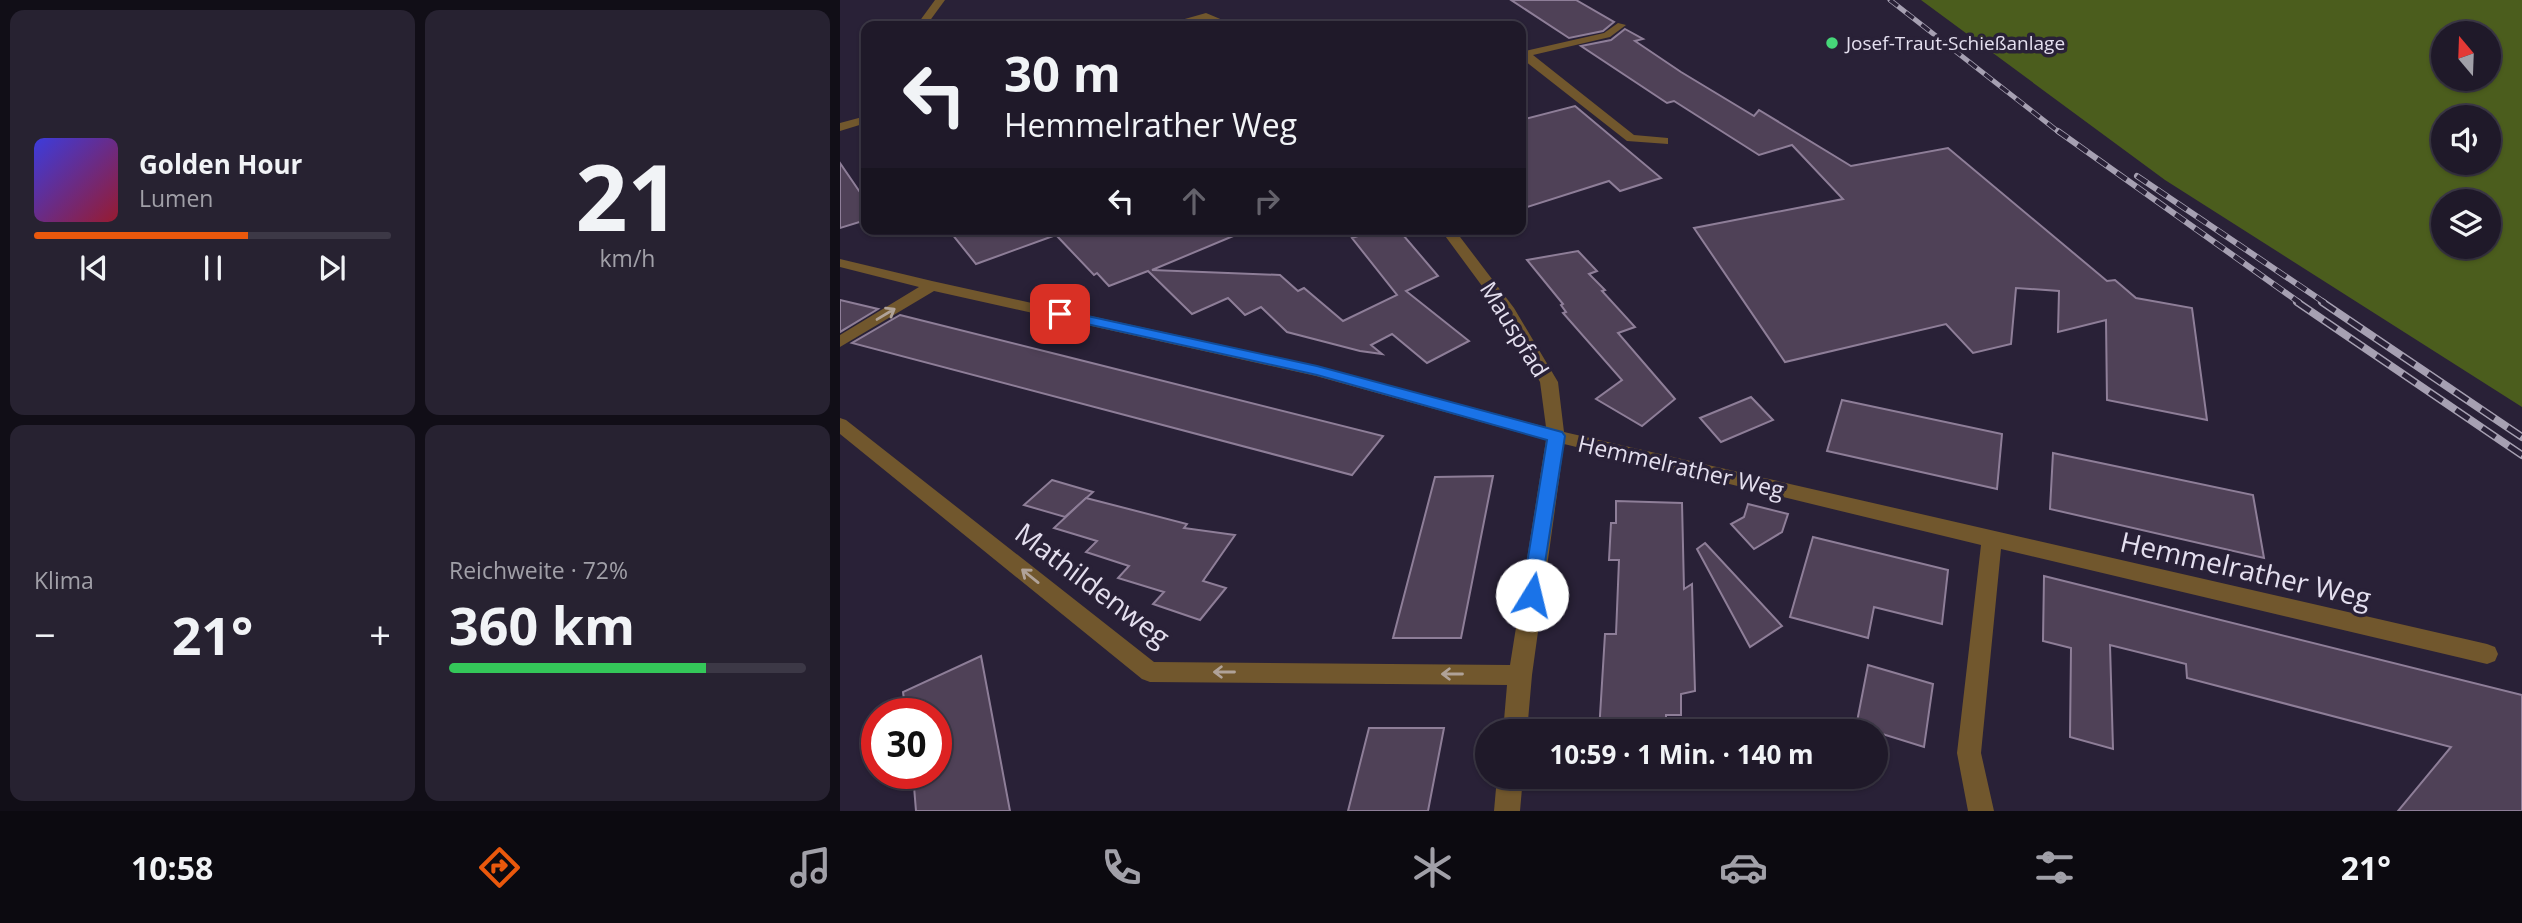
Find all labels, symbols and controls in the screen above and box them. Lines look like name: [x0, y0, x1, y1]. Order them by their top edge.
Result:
north arrow: [2431, 21, 2501, 91]
map controls: [2431, 21, 2501, 259]
place label: Josef-Traut-Schießanlage: [1844, 30, 2065, 56]
marker: Josef-Traut-Schießanlage: [1824, 35, 1840, 51]
text: 30 m: [1004, 40, 1121, 106]
icon: left: [889, 49, 980, 140]
text: Hemmelrather Weg: [1004, 103, 1297, 146]
button: sound: [2431, 105, 2501, 175]
text: 21: [575, 134, 680, 258]
text: Golden Hour: [139, 146, 302, 182]
text: Lumen: [139, 182, 213, 214]
icon: left: [1102, 182, 1140, 220]
icon: ahead: [1175, 182, 1213, 220]
icon: right: [1248, 182, 1286, 220]
button: layers: [2431, 189, 2501, 259]
text: km/h: [600, 242, 655, 274]
icon: previous: [75, 249, 113, 287]
icon: pause: [194, 249, 232, 287]
icon: next: [313, 249, 351, 287]
street label: Mauspfad: [1473, 275, 1557, 383]
pin: [1030, 284, 1090, 344]
icon: arrive: [1041, 295, 1079, 333]
one-way arrow: [875, 307, 895, 321]
street label: Hemmelrather Weg: [1575, 427, 1788, 505]
street label: Mathildenweg: [1008, 513, 1178, 655]
street label: Hemmelrather Weg: [2117, 522, 2375, 616]
text: Reichweite · 72%: [449, 554, 628, 586]
position arrow: [1495, 558, 1569, 632]
text: Klima: [34, 564, 94, 596]
one-way arrow: [1022, 568, 1040, 584]
text: 360 km: [449, 589, 635, 660]
text: 21°: [172, 599, 253, 670]
text: −: [34, 608, 56, 660]
text: +: [369, 608, 391, 660]
one-way arrow: [1213, 665, 1236, 679]
one-way arrow: [1441, 667, 1464, 681]
speed limit sign: 30: [861, 698, 952, 789]
text: 10:59 · 1 Min. · 140 m: [1549, 736, 1814, 772]
icon: directions: [475, 843, 524, 892]
icon: music: [786, 843, 835, 892]
icon: phone: [1097, 843, 1146, 892]
icon: climate: [1408, 843, 1457, 892]
icon: car: [1719, 843, 1768, 892]
icon: filters: [2030, 843, 2079, 892]
text: 10:58: [131, 846, 213, 889]
text: 21°: [2341, 846, 2391, 889]

